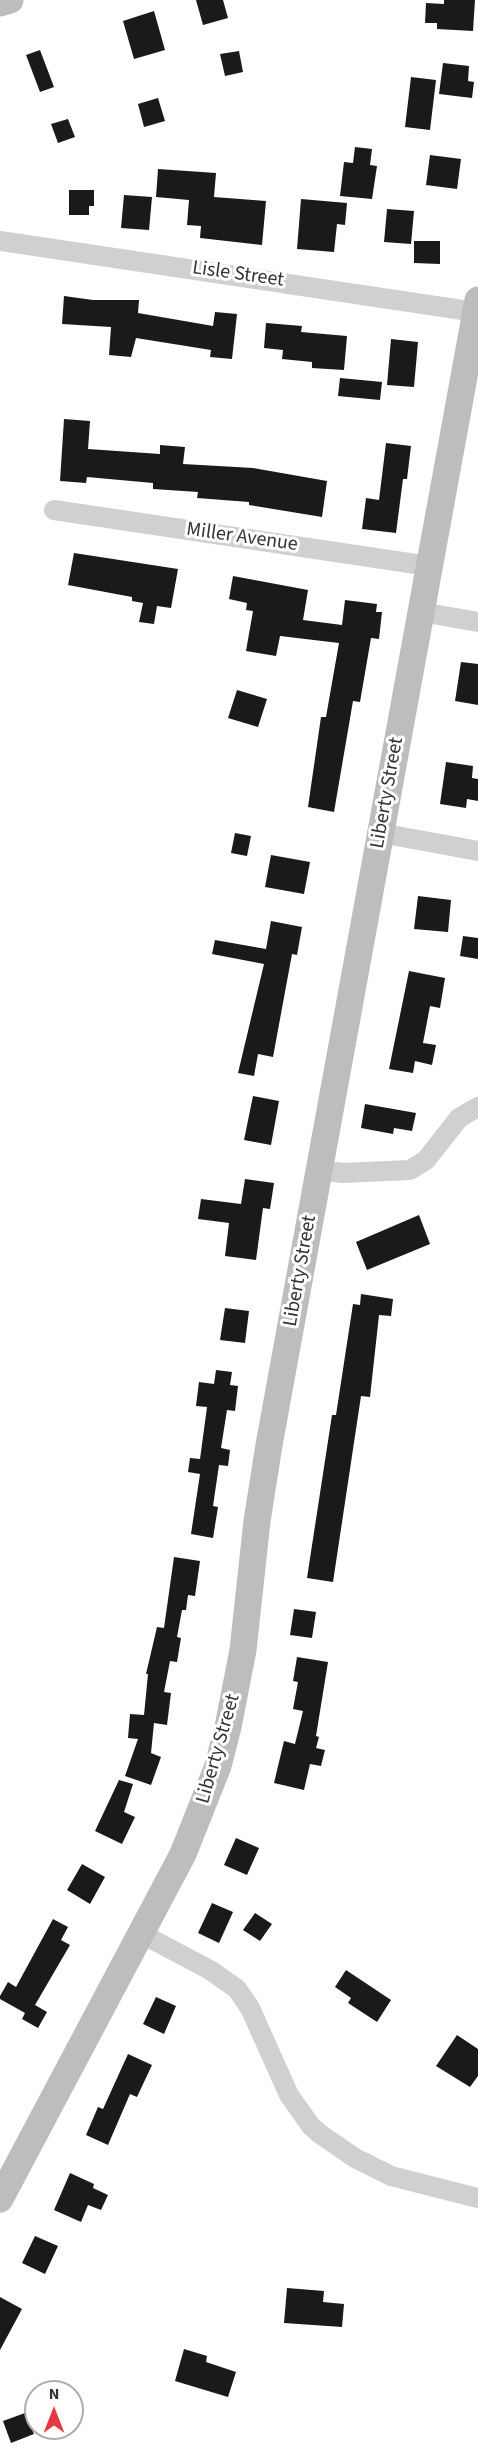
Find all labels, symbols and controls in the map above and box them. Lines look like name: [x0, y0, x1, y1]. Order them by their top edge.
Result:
street label: Lisle Street: [191, 257, 285, 293]
street label: Miller Avenue: [185, 518, 299, 558]
street label: Liberty Street: [366, 735, 410, 851]
street label: Liberty Street: [279, 1213, 323, 1329]
street label: Liberty Street: [192, 1691, 246, 1807]
north arrow: [24, 2380, 84, 2440]
text: N: [49, 2383, 59, 2405]

